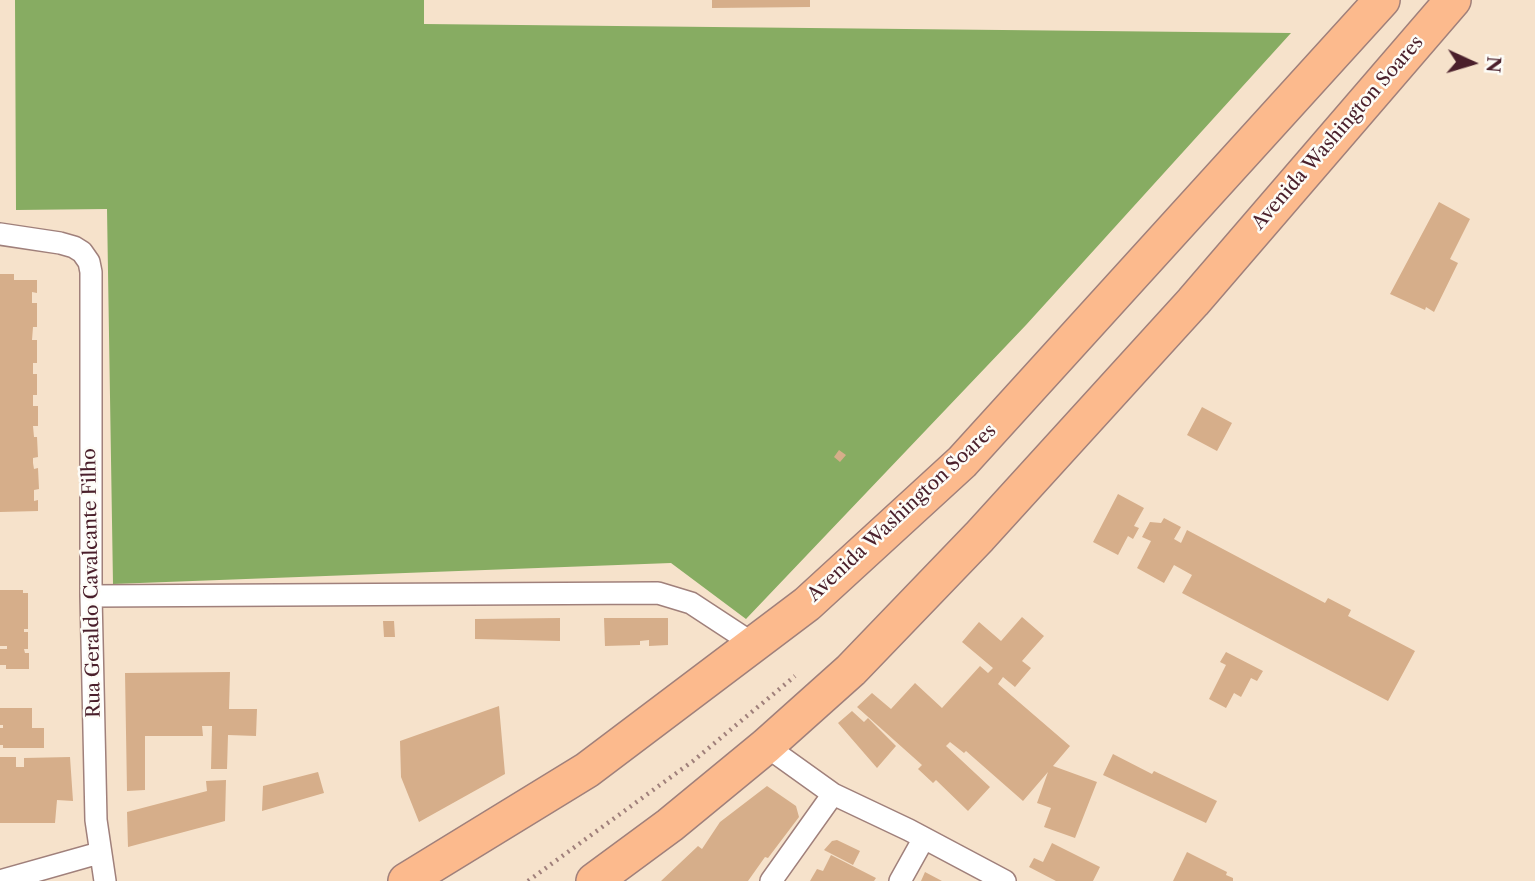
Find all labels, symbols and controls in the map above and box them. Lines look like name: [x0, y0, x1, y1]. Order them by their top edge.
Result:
north arrow: [1437, 28, 1507, 98]
street label: Avenida Washington Soares: [1247, 31, 1429, 235]
text: N: [1481, 55, 1505, 74]
street label: Avenida Washington Soares: [803, 420, 1001, 606]
street label: Rua Geraldo Cavalcante Filho: [78, 448, 106, 718]

